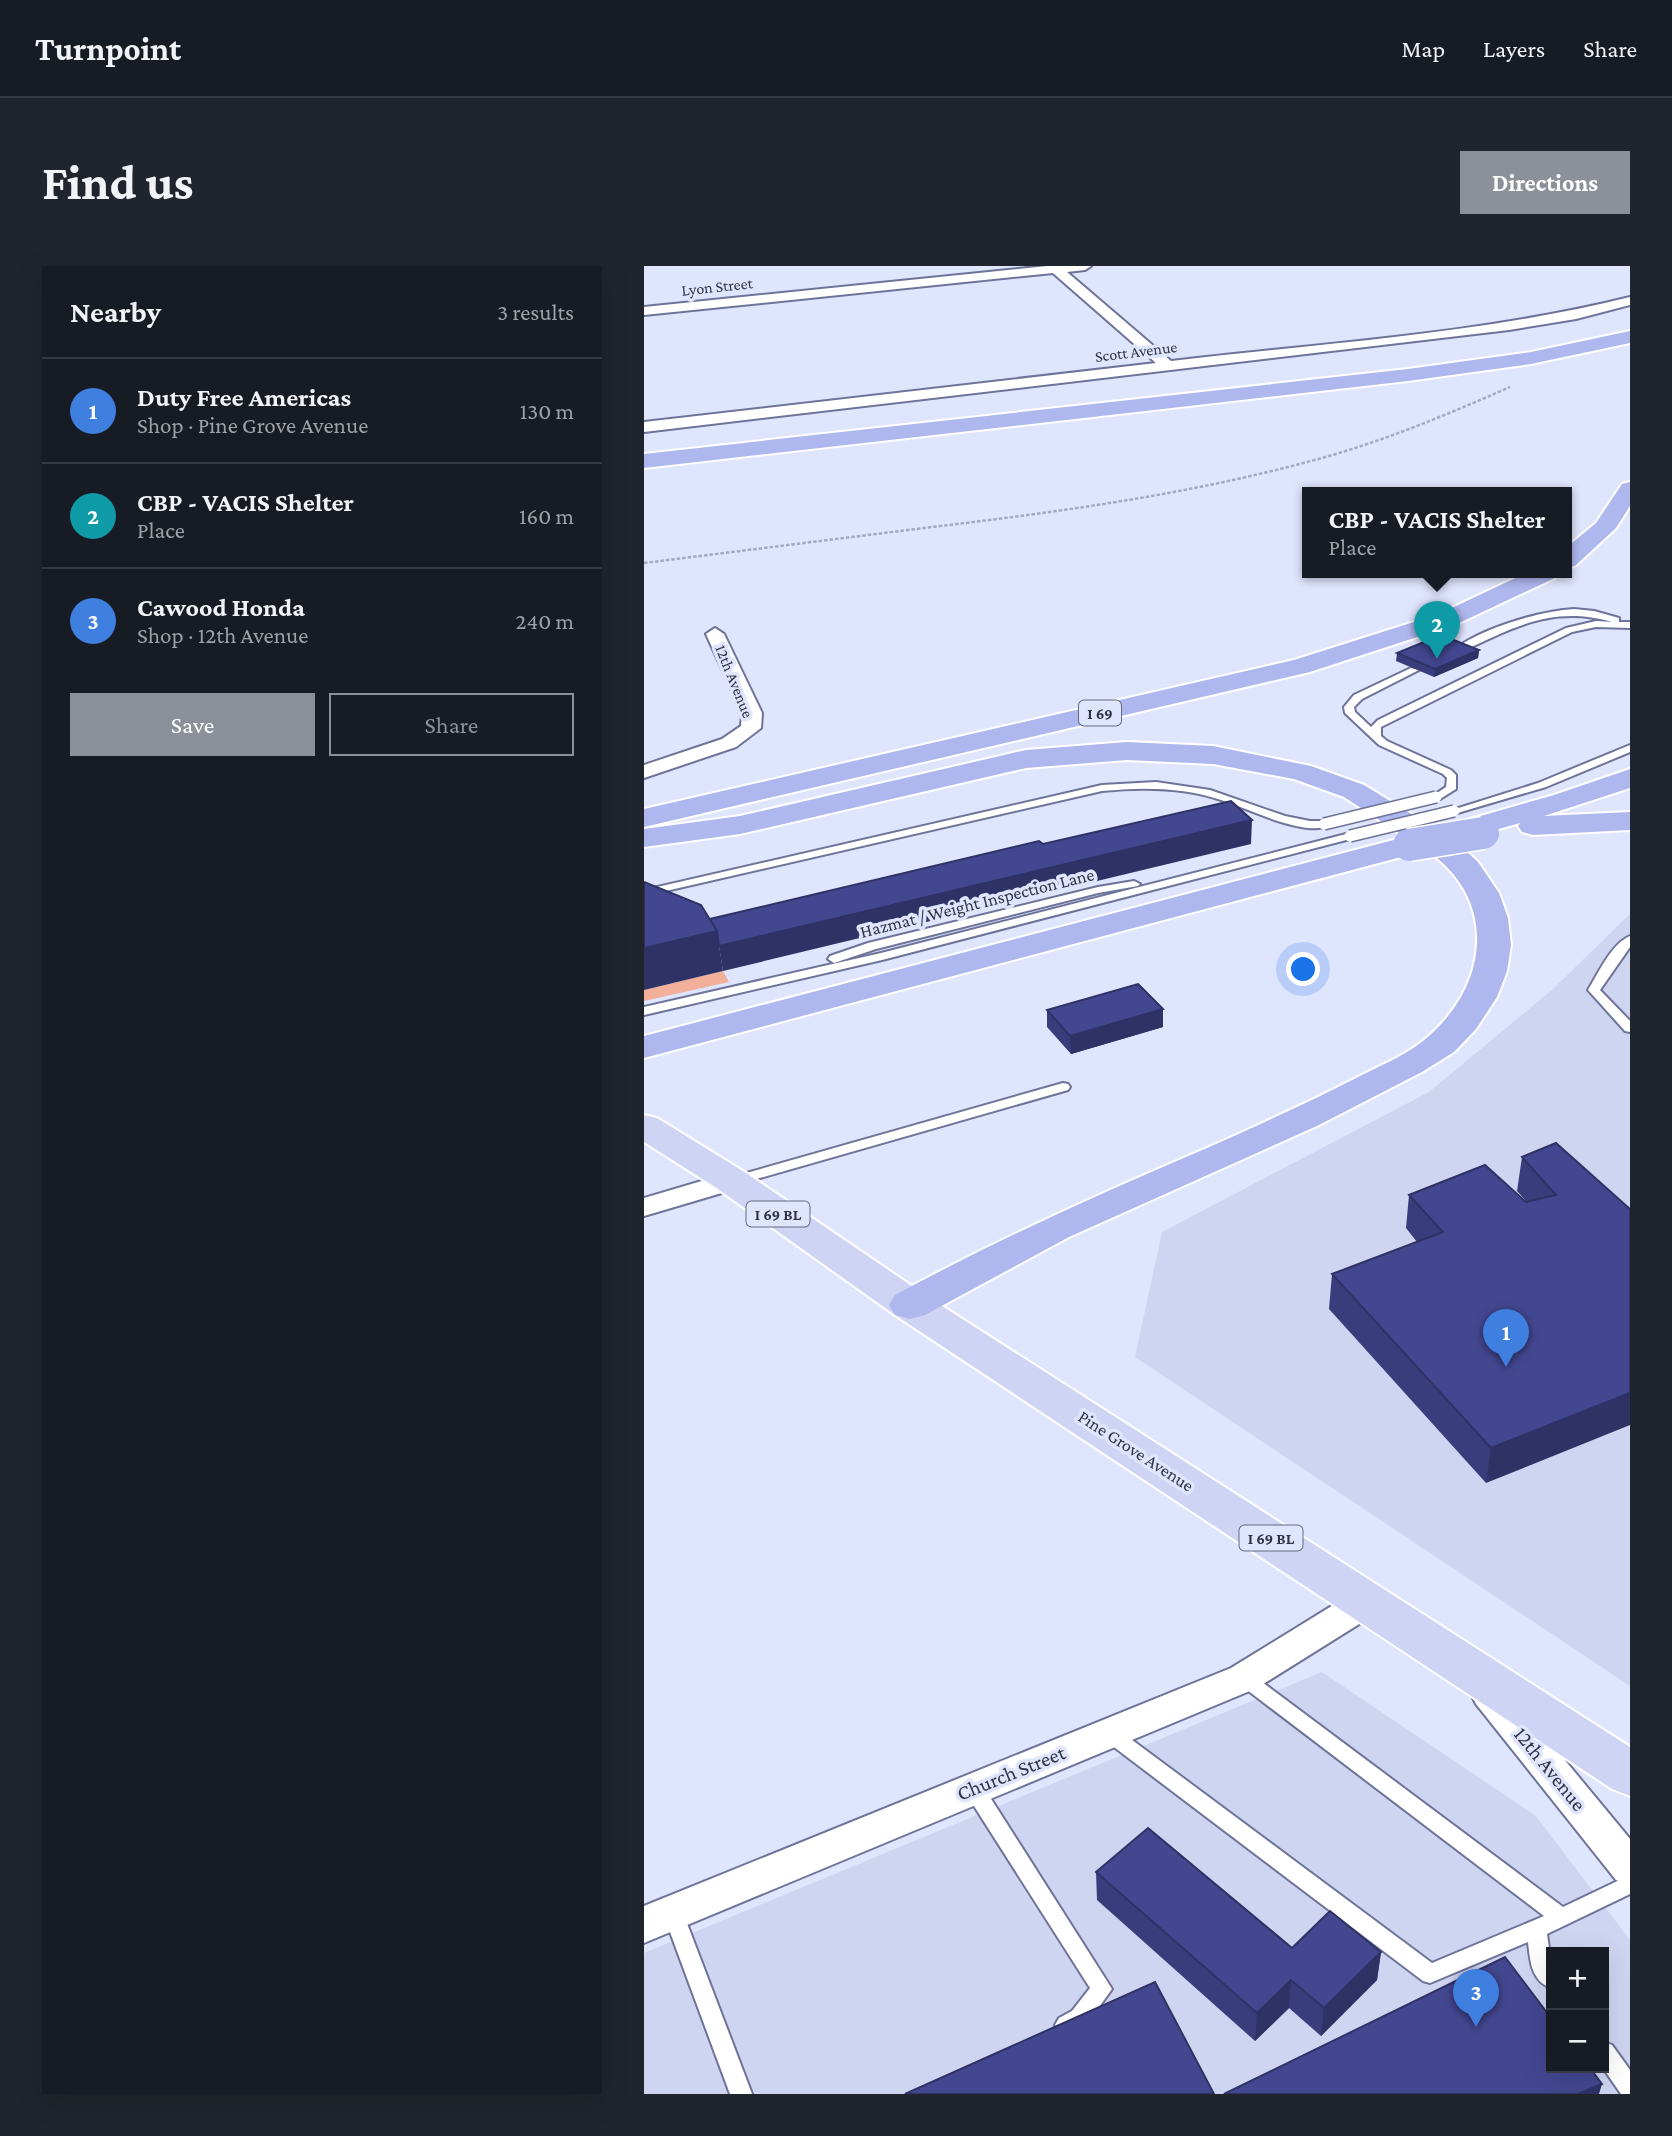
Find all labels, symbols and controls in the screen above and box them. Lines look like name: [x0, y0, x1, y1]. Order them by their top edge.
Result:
text: Turnpoint: [35, 30, 181, 67]
text: Map: [1401, 35, 1445, 62]
text: Layers: [1483, 35, 1545, 62]
text: Share: [1583, 35, 1637, 62]
button: Directions: [1460, 151, 1630, 214]
text: Find us: [42, 155, 194, 210]
street label: Lyon Street: [680, 274, 754, 300]
text: Nearby: [70, 295, 161, 328]
text: 3 results: [497, 299, 574, 325]
street label: Scott Avenue: [1094, 338, 1178, 365]
text: Duty Free Americas: [137, 383, 351, 412]
text: 1: [89, 398, 97, 424]
text: 130 m: [520, 398, 574, 424]
text: Shop · Pine Grove Avenue: [137, 412, 368, 438]
popup: [1302, 487, 1572, 578]
text: CBP - VACIS Shelter: [137, 488, 354, 517]
text: 2: [87, 503, 99, 529]
text: 160 m: [519, 503, 574, 529]
text: CBP - VACIS Shelter: [1329, 505, 1545, 534]
text: Place: [137, 517, 185, 543]
text: Place: [1329, 534, 1376, 560]
text: Cawood Honda: [137, 593, 305, 622]
pin: 2: [1414, 601, 1460, 659]
text: 3: [87, 608, 99, 634]
text: 240 m: [515, 608, 574, 634]
text: Shop · 12th Avenue: [137, 622, 308, 648]
street label: 12th Avenue: [712, 642, 757, 720]
button: Save: [70, 693, 315, 756]
button: Share: [329, 693, 574, 756]
road number: I 69: [1079, 700, 1121, 726]
street label: Hazmat / Weight Inspection Lane: [858, 864, 1096, 942]
your location: [1286, 952, 1320, 986]
road number: I 69 BL: [746, 1202, 810, 1226]
pin: 1: [1483, 1309, 1529, 1367]
street label: Pine Grove Avenue: [1075, 1406, 1197, 1496]
road number: I 69 BL: [1240, 1526, 1302, 1550]
street label: 12th Avenue: [1509, 1722, 1591, 1816]
street label: Church Street: [953, 1740, 1070, 1806]
map controls: [1546, 1947, 1609, 2073]
button: +: [1546, 1947, 1609, 2010]
pin: 3: [1453, 1969, 1499, 2027]
button: −: [1546, 2010, 1609, 2073]

